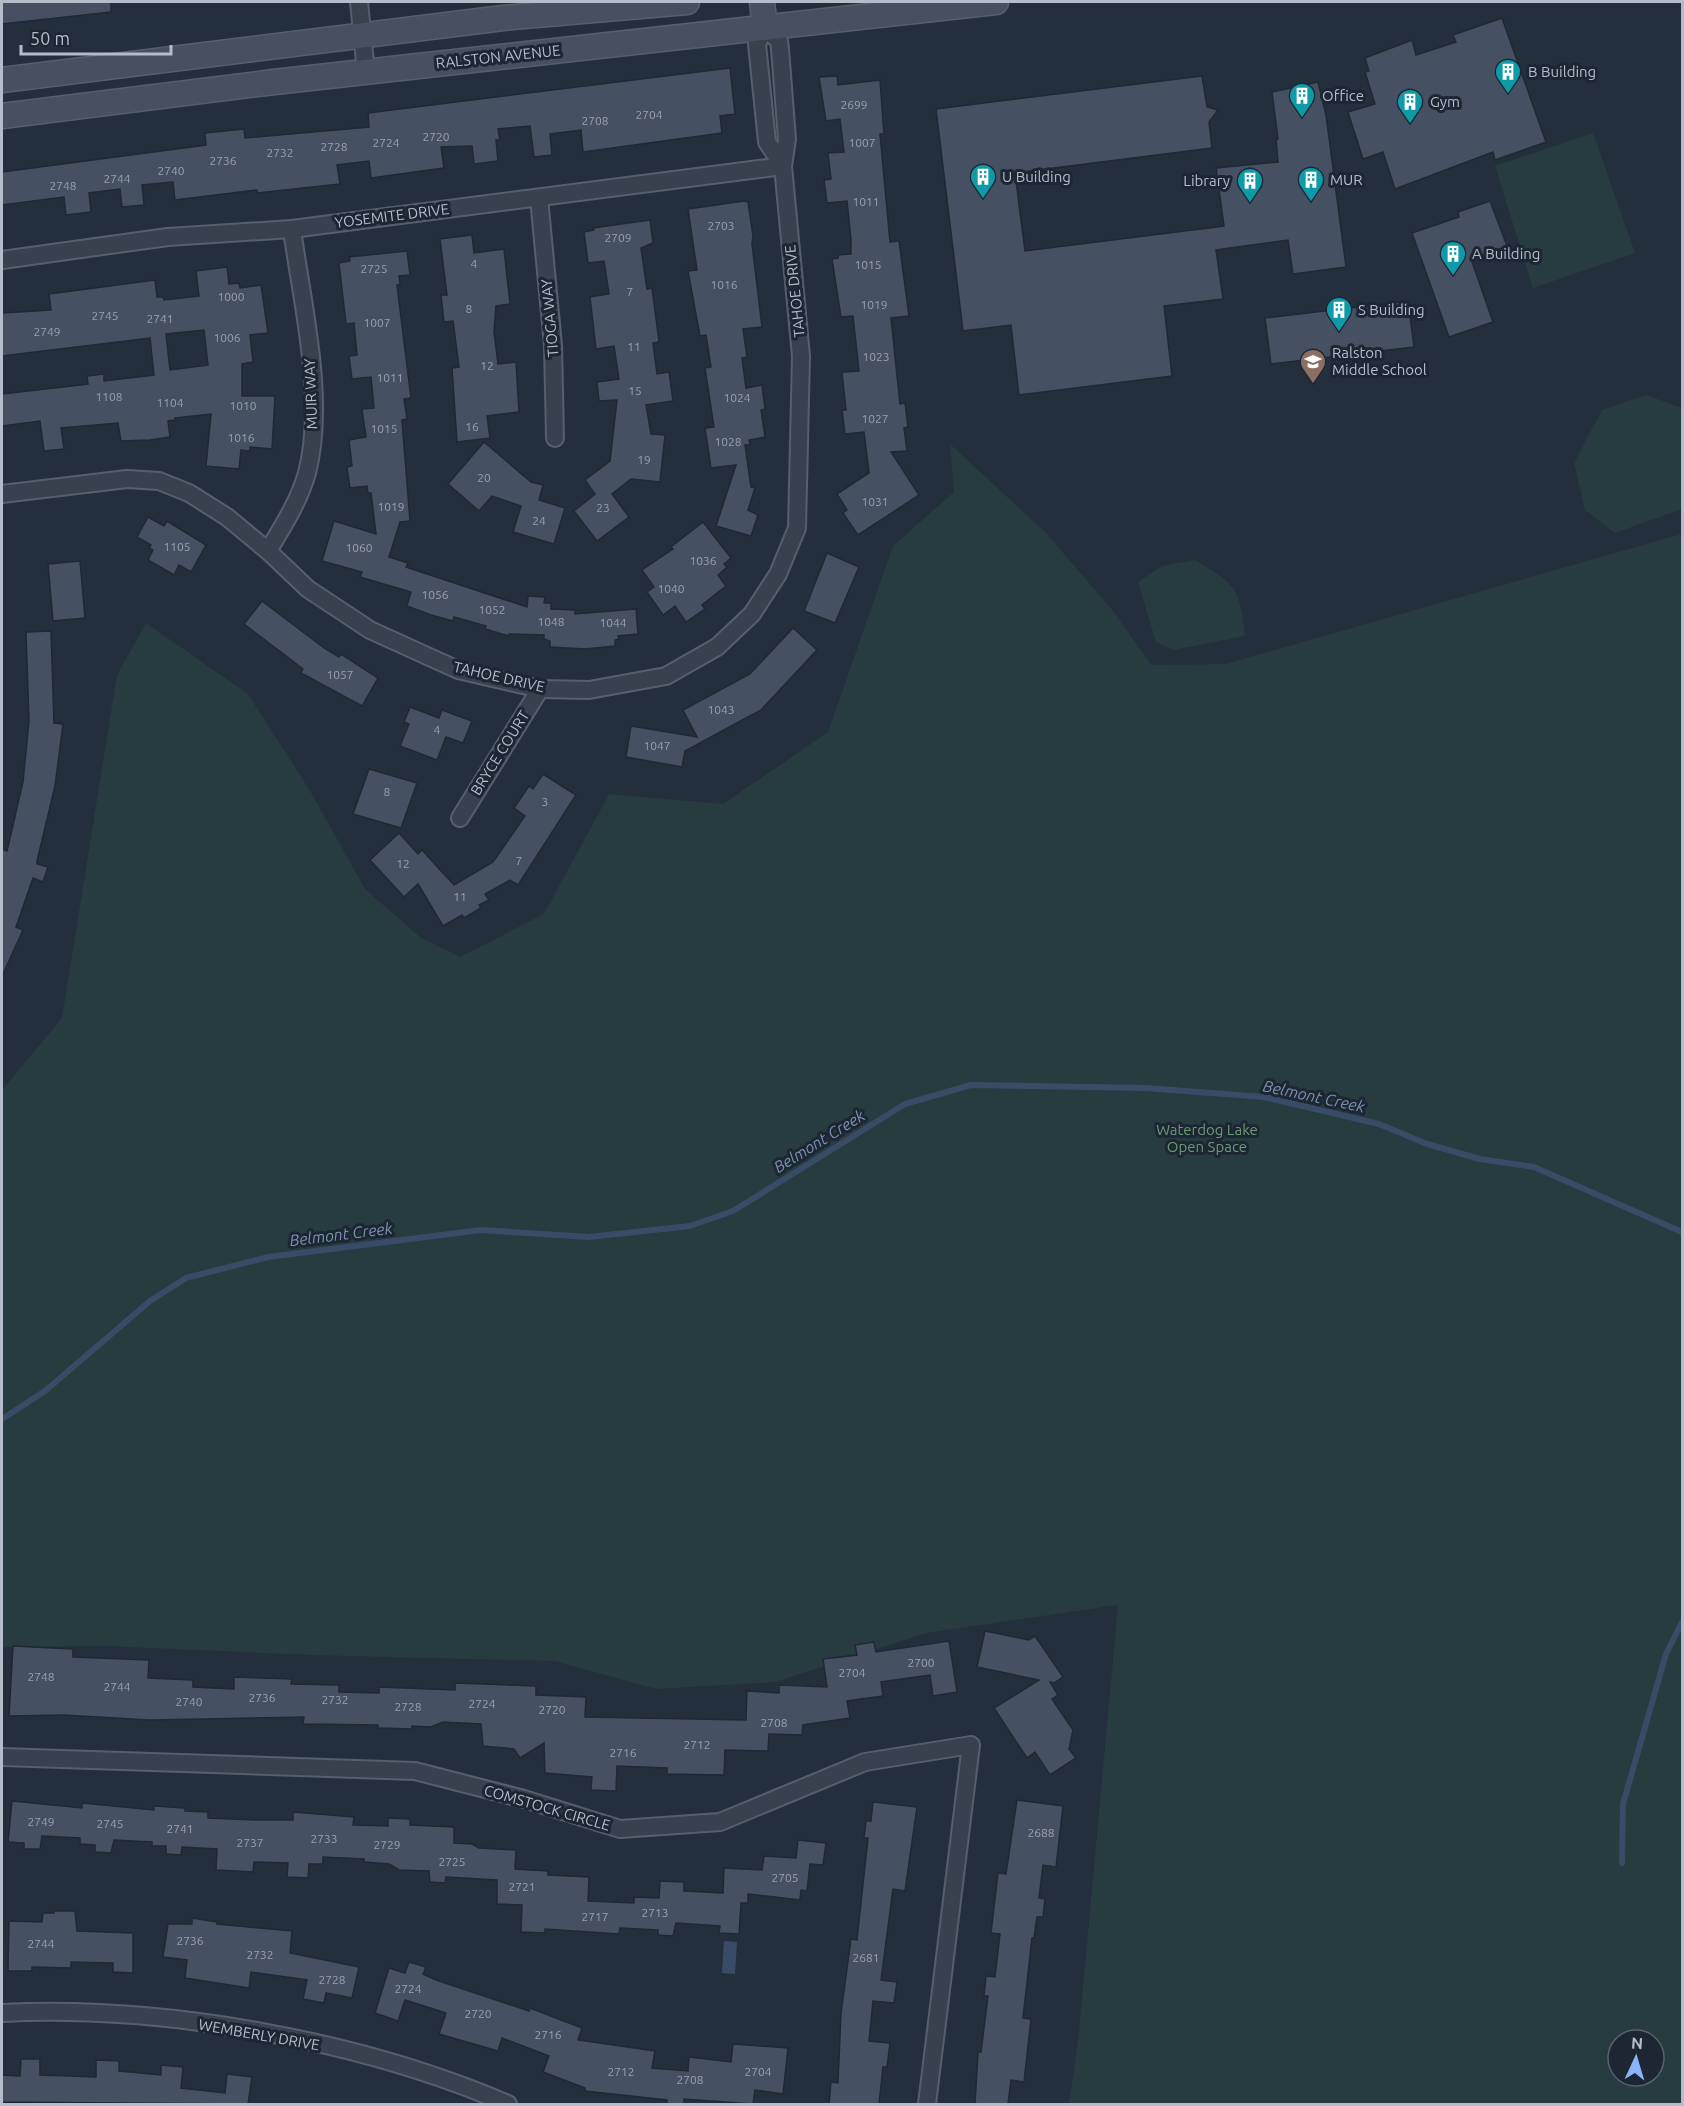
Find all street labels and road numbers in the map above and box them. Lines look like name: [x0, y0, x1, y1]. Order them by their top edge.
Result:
street label: RALSTON AVENUE: [435, 41, 561, 72]
street label: YOSEMITE DRIVE: [334, 200, 450, 231]
street label: TAHOE DRIVE: [781, 244, 808, 338]
street label: TIOGA WAY: [538, 278, 561, 358]
street label: MUIR WAY: [301, 358, 320, 430]
street label: TAHOE DRIVE: [452, 658, 546, 695]
street label: BRYCE COURT: [467, 707, 533, 798]
street label: COMSTOCK CIRCLE: [482, 1781, 612, 1834]
street label: WEMBERLY DRIVE: [197, 2015, 321, 2054]

